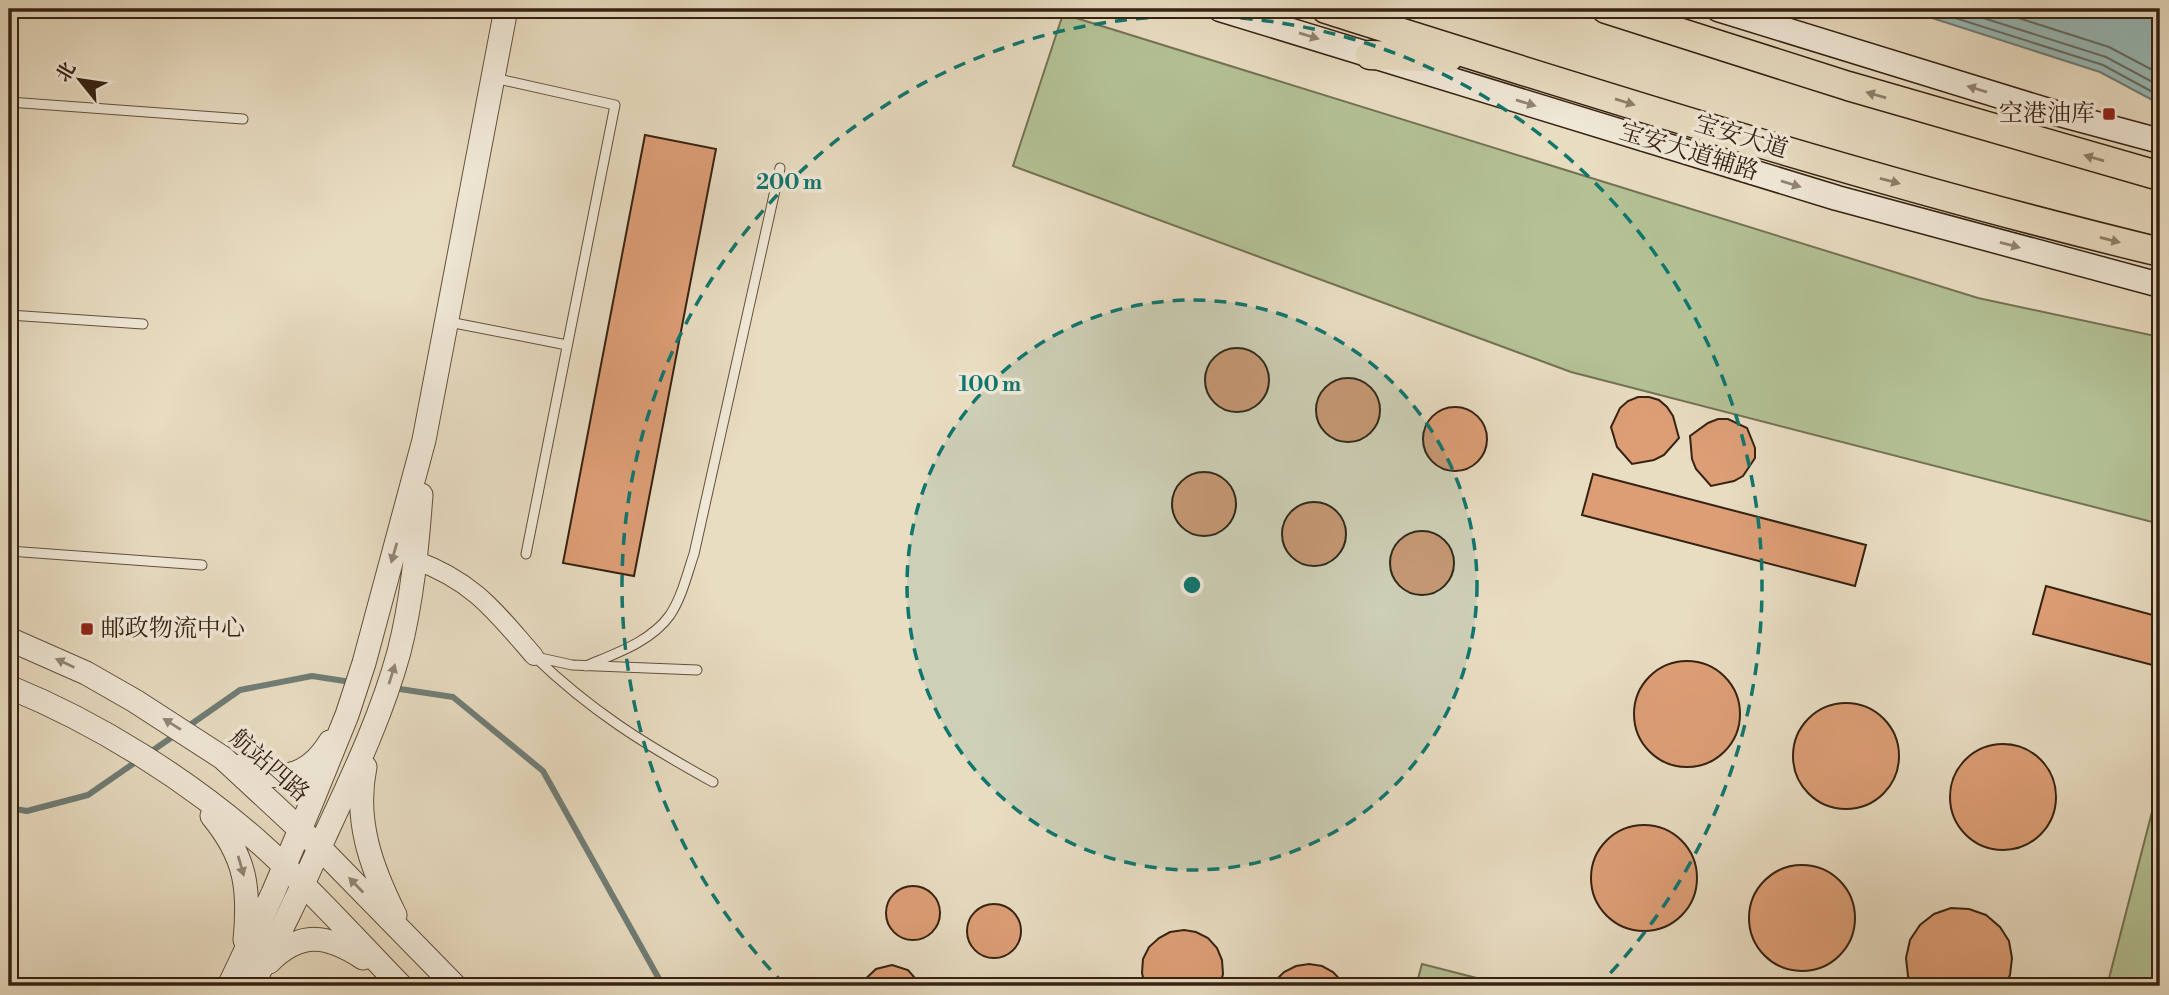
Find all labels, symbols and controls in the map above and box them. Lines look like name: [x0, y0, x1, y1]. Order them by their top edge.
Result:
one-way arrow: [1299, 31, 1320, 42]
north arrow: [46, 46, 116, 116]
text: 北: [51, 58, 81, 86]
one-way arrow: [1966, 83, 1987, 94]
one-way arrow: [1865, 89, 1886, 99]
one-way arrow: [1615, 97, 1636, 107]
one-way arrow: [1516, 98, 1537, 108]
place label: 空港油库: [1999, 99, 2095, 129]
marker: 空港油库: [2101, 106, 2117, 122]
street label: 宝安大道: [1691, 109, 1791, 165]
street label: 宝安大道辅路: [1616, 117, 1762, 187]
one-way arrow: [2084, 152, 2105, 162]
text: 200 m: [756, 170, 822, 196]
one-way arrow: [1879, 176, 1901, 187]
one-way arrow: [1780, 179, 1801, 189]
one-way arrow: [2099, 234, 2121, 245]
one-way arrow: [1999, 240, 2021, 251]
text: 100 m: [959, 372, 1021, 398]
one-way arrow: [388, 543, 399, 565]
centre of rings: [1180, 573, 1204, 597]
place label: 邮政物流中心: [101, 614, 245, 644]
marker: 邮政物流中心: [79, 621, 95, 637]
one-way arrow: [55, 657, 75, 669]
one-way arrow: [387, 664, 397, 685]
one-way arrow: [162, 717, 181, 730]
street label: 航站四路: [223, 723, 315, 809]
one-way arrow: [237, 855, 247, 876]
one-way arrow: [348, 877, 364, 893]

